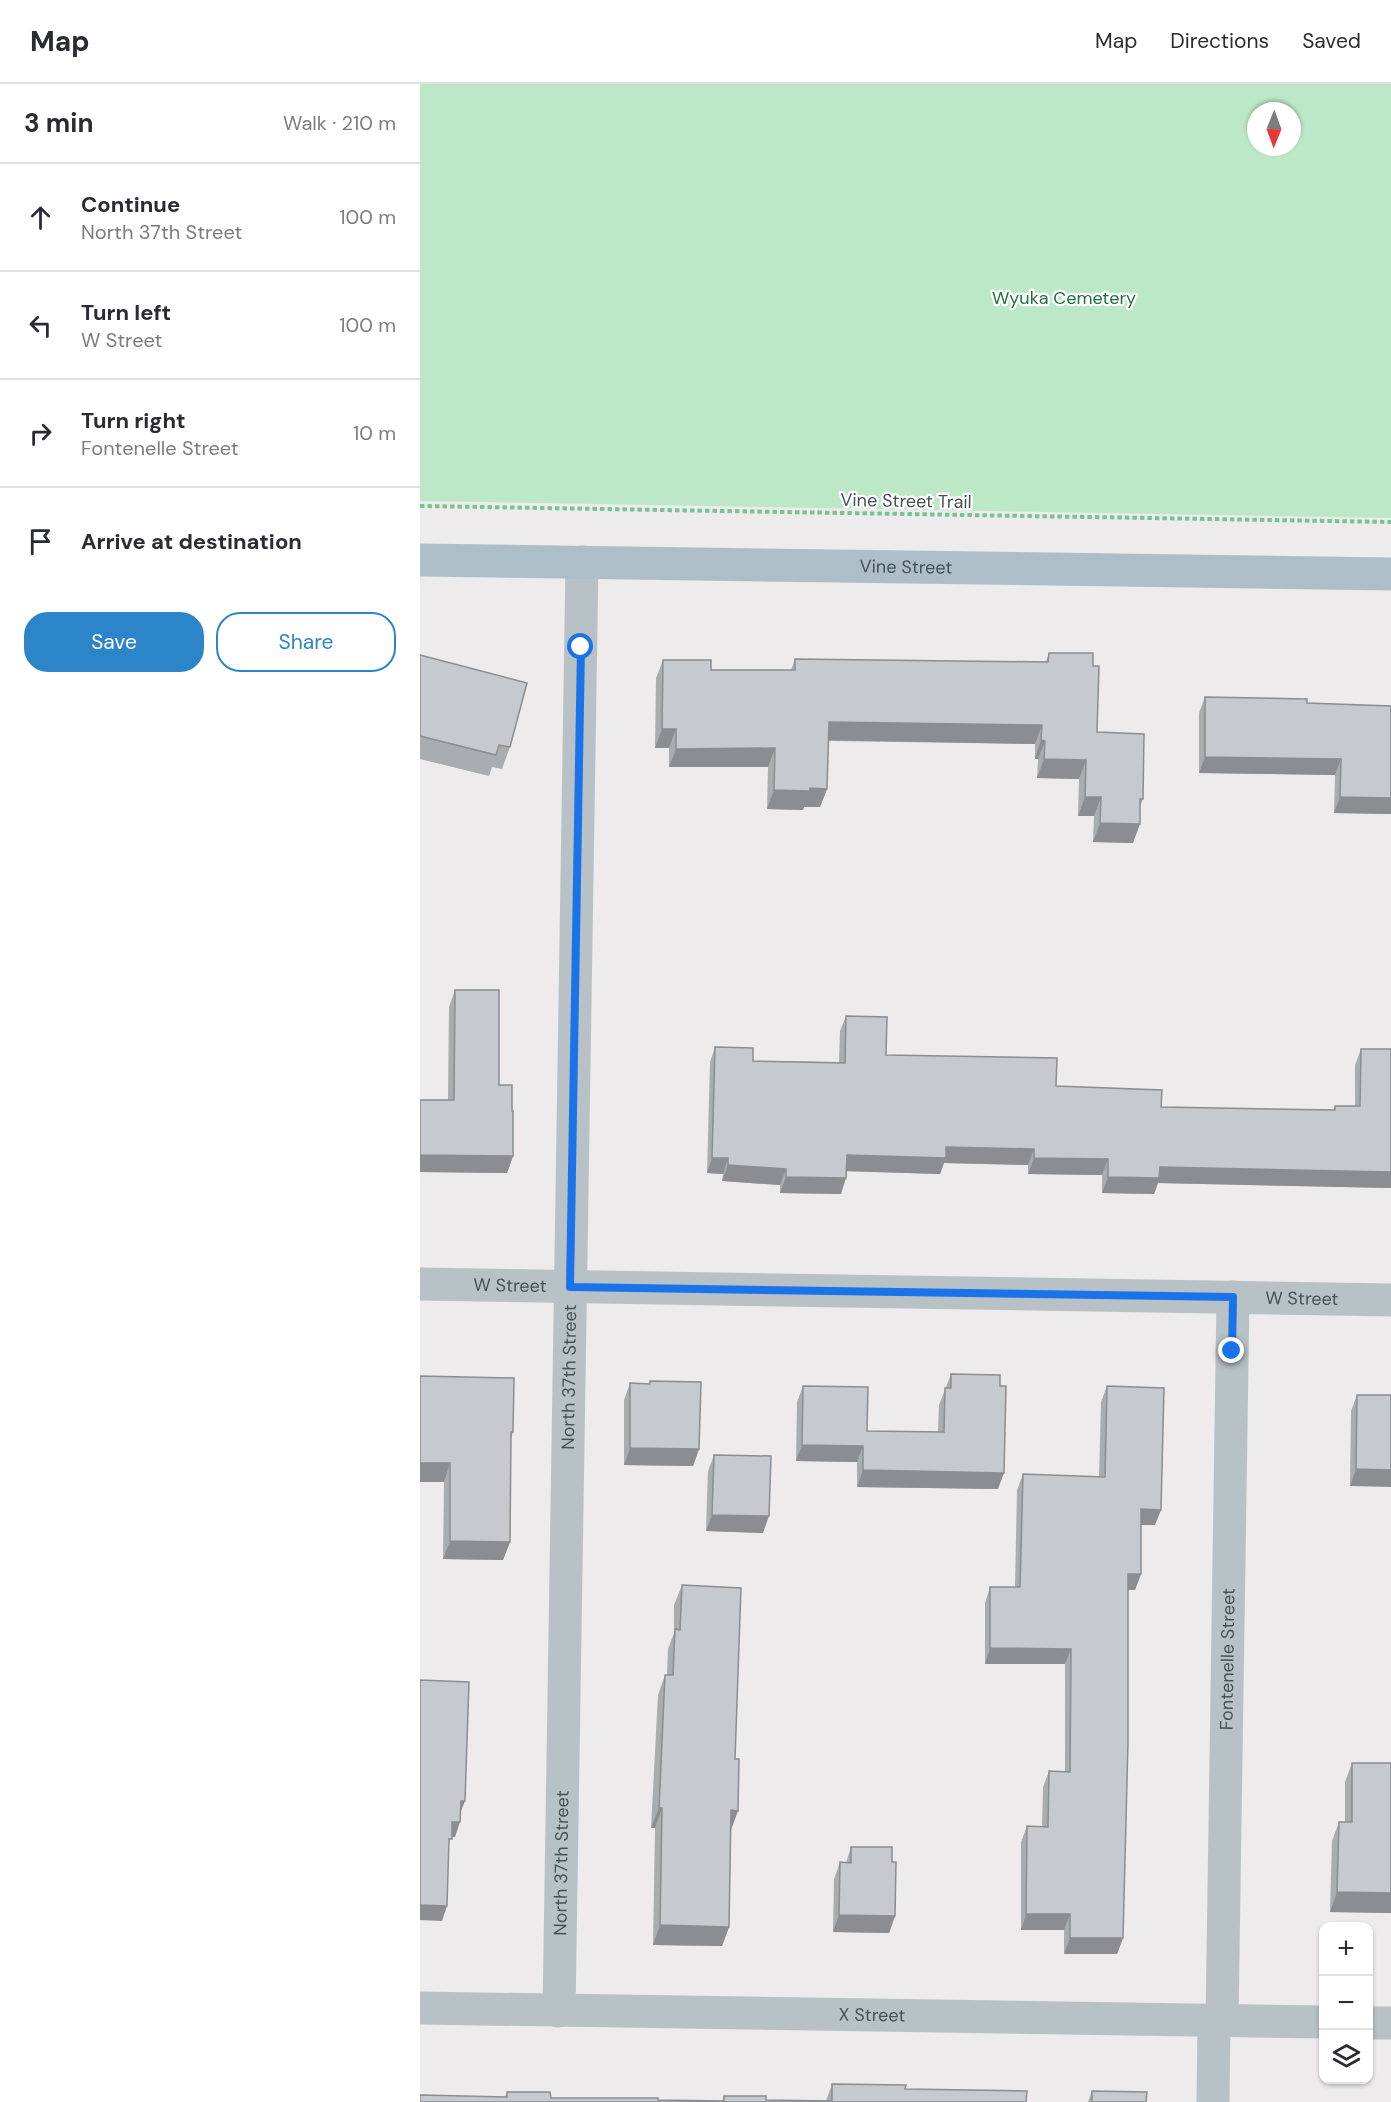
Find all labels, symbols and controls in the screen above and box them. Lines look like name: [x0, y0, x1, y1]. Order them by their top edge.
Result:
text: Map: [30, 23, 90, 60]
text: Map: [1095, 27, 1137, 55]
text: Directions: [1170, 27, 1269, 55]
text: Saved: [1302, 27, 1361, 55]
north arrow: [1247, 102, 1301, 156]
text: 3 min: [24, 106, 93, 140]
text: Walk · 210 m: [283, 110, 396, 136]
text: Continue: [81, 190, 180, 219]
icon: ahead: [24, 201, 57, 234]
text: 100 m: [339, 204, 396, 230]
text: North 37th Street: [81, 219, 242, 245]
park label: Wyuka Cemetery: [992, 286, 1136, 310]
text: Turn left: [81, 298, 171, 327]
icon: left: [24, 309, 57, 342]
text: 100 m: [339, 312, 396, 338]
text: W Street: [81, 327, 162, 353]
text: Turn right: [81, 406, 186, 435]
icon: right: [24, 417, 57, 450]
text: 10 m: [353, 420, 396, 446]
text: Fontenelle Street: [81, 435, 239, 461]
street label: Vine Street Trail: [840, 488, 972, 514]
icon: arrive: [24, 525, 57, 558]
text: Arrive at destination: [81, 527, 302, 556]
street label: Vine Street: [859, 554, 953, 580]
button: Save: [24, 612, 204, 672]
button: Share: [216, 612, 396, 672]
route start: [567, 633, 593, 659]
street label: W Street: [473, 1273, 547, 1298]
street label: W Street: [1265, 1286, 1339, 1311]
street label: North 37th Street: [556, 1304, 582, 1450]
route end: [1218, 1337, 1244, 1363]
street label: Fontenelle Street: [1214, 1588, 1241, 1730]
street label: North 37th Street: [548, 1790, 575, 1936]
map controls: [1319, 1922, 1373, 2084]
button: +: [1319, 1922, 1373, 1976]
button: −: [1319, 1976, 1373, 2030]
street label: X Street: [838, 2002, 905, 2028]
button: layers: [1319, 2030, 1373, 2084]

